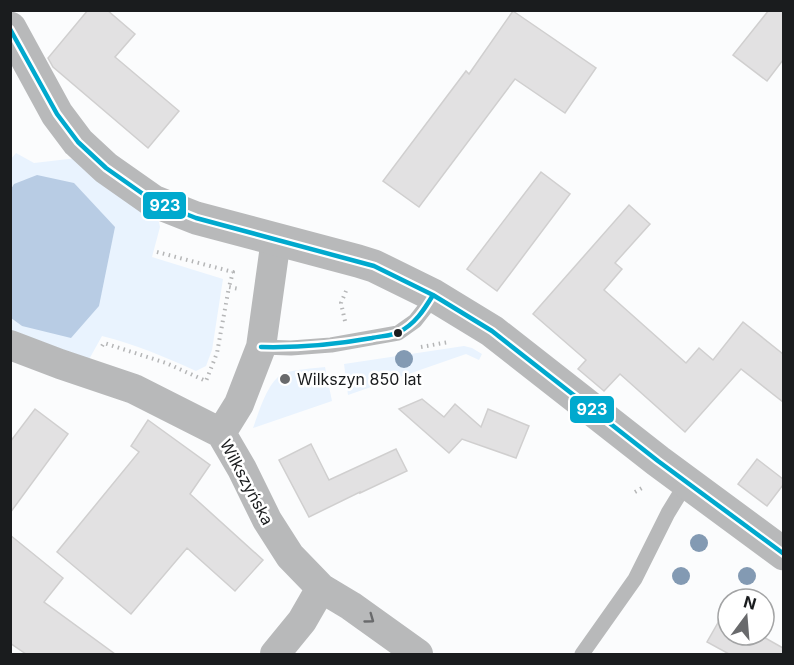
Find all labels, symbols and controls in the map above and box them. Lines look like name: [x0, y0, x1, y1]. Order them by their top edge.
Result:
line badge: 923: [142, 191, 187, 220]
text: 923: [150, 195, 180, 215]
unlabelled marker: [392, 327, 404, 339]
place label: Wilkszyn 850 lat: [297, 369, 422, 389]
marker: Wilkszyn 850 lat: [278, 372, 292, 386]
line badge: 923: [569, 395, 615, 424]
text: 923: [577, 399, 607, 419]
street label: Wilkszyńska: [216, 436, 278, 528]
north arrow: [716, 587, 776, 647]
text: N: [742, 591, 759, 614]
one-way arrow: [363, 612, 374, 623]

